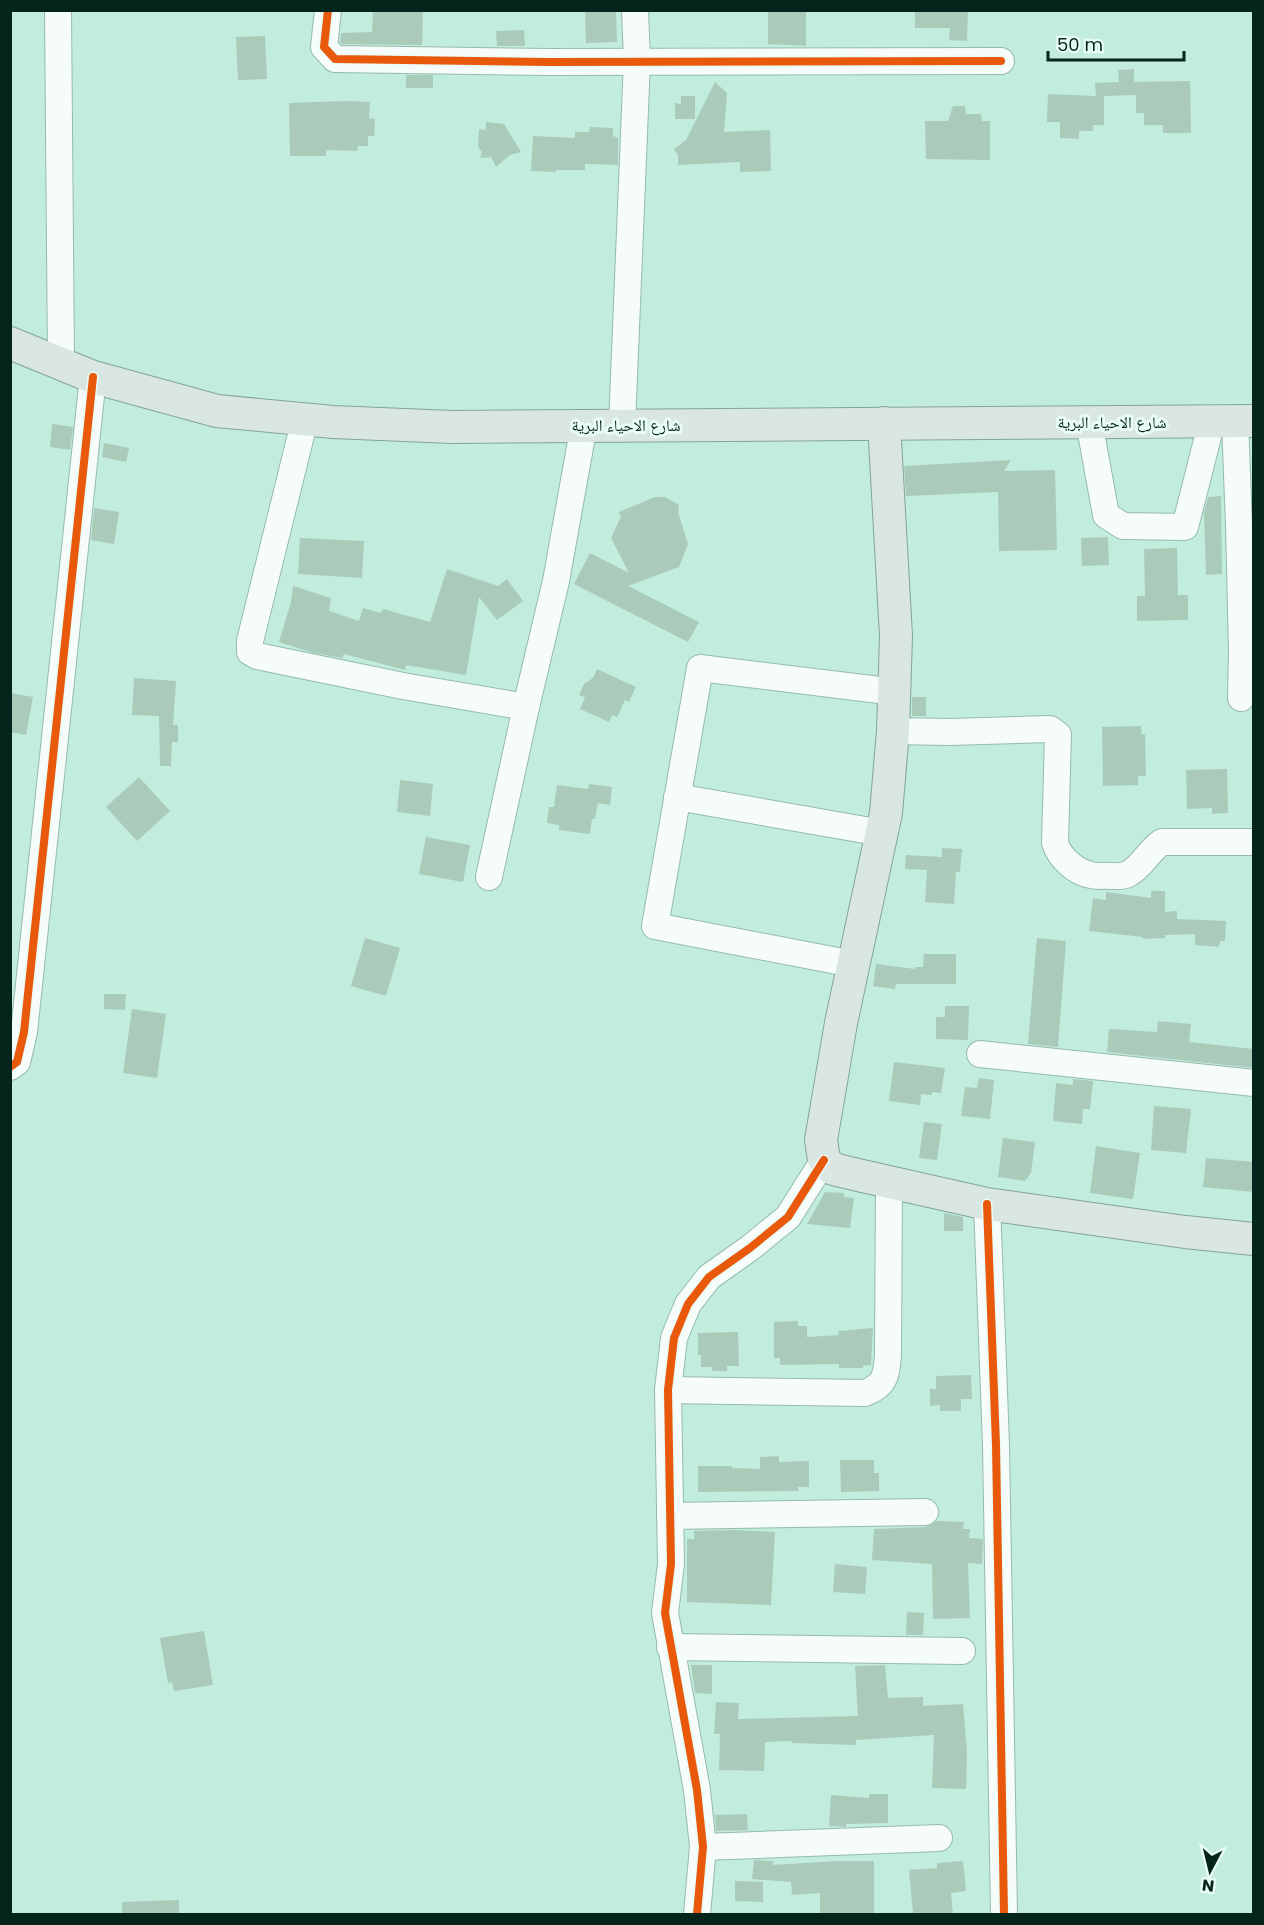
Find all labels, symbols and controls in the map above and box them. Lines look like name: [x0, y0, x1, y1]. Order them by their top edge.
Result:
scale bar: [1048, 24, 1184, 62]
text: 50 m: [1057, 32, 1103, 57]
street label: شارع الاحياء البرية: [1057, 411, 1167, 434]
street label: شارع الاحياء البرية: [571, 414, 681, 437]
north arrow: [1180, 1841, 1240, 1901]
text: N: [1201, 1873, 1216, 1898]

